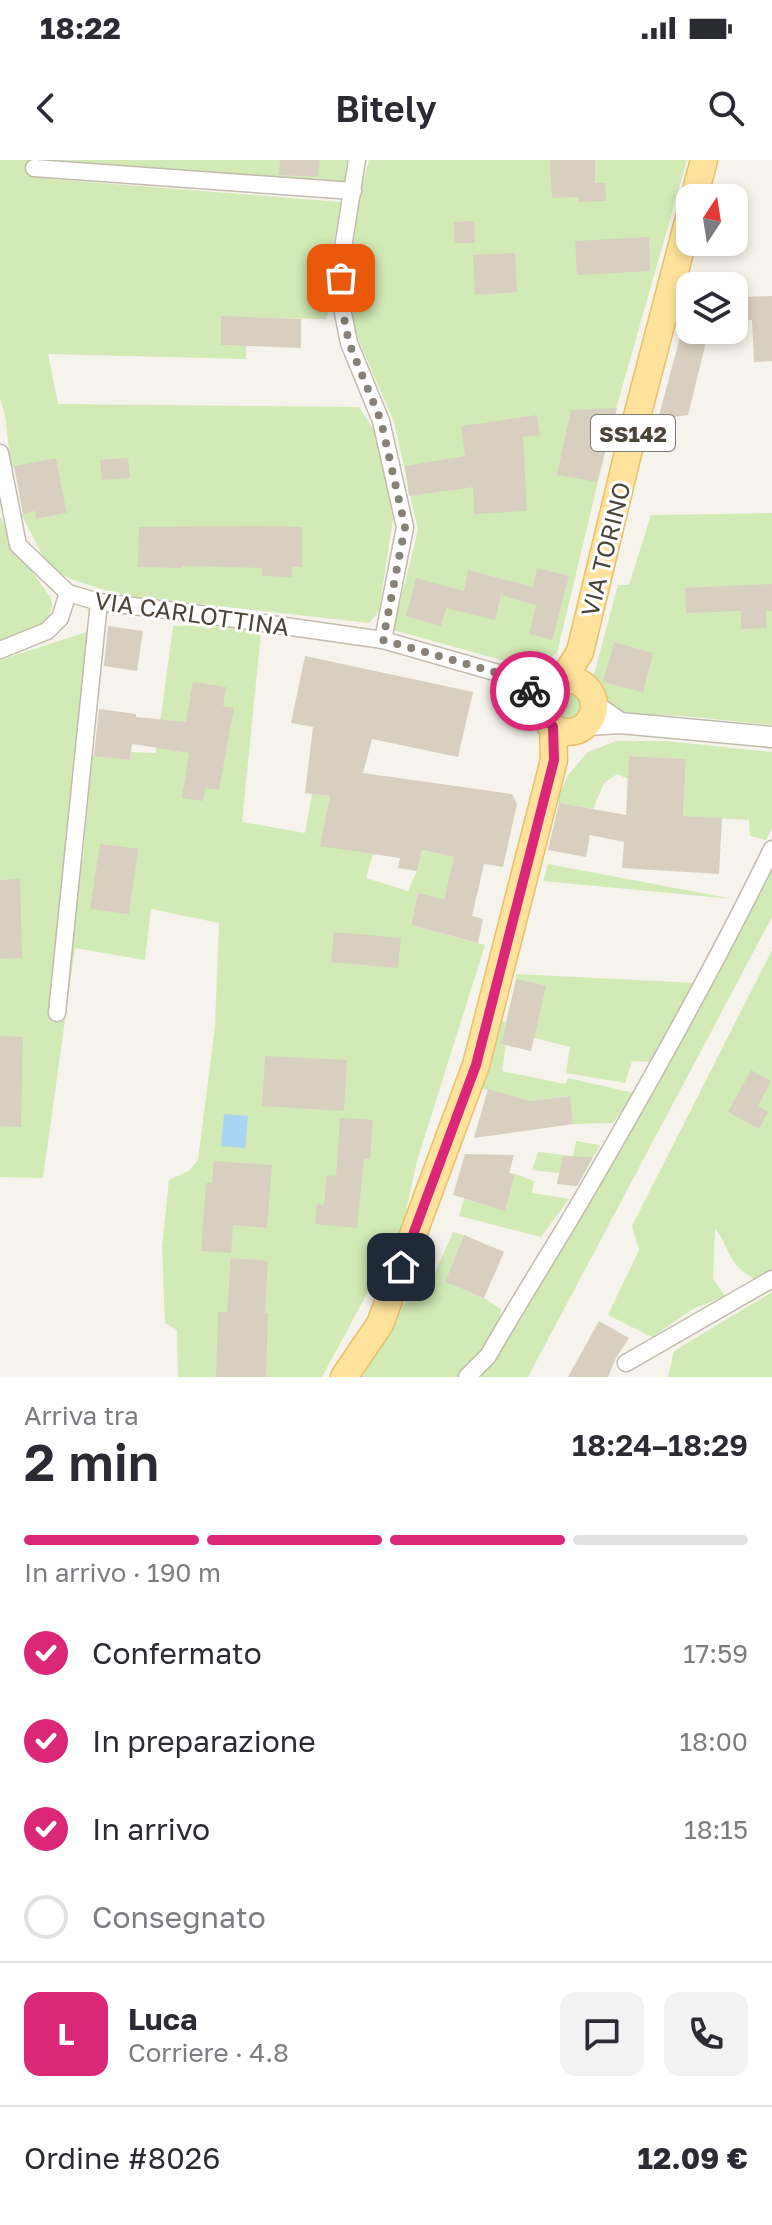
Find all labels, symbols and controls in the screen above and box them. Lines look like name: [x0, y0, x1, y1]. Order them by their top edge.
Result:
text: 18:22: [40, 10, 121, 46]
icon: back: [24, 86, 68, 130]
icon: search: [704, 86, 748, 130]
text: Bitely: [335, 87, 437, 130]
north arrow: [676, 184, 748, 256]
map controls: [676, 184, 748, 344]
pin: [307, 244, 375, 312]
icon: bag: [319, 256, 363, 300]
button: layers: [676, 272, 748, 344]
road number: SS142: [591, 415, 675, 451]
street label: VIA TORINO: [574, 479, 636, 619]
street label: VIA CARLOTTINA: [93, 585, 291, 641]
courier: [490, 651, 570, 731]
icon: bike: [508, 669, 552, 713]
pin: [367, 1233, 435, 1301]
icon: home: [379, 1245, 423, 1289]
text: Arriva tra: [24, 1400, 139, 1431]
text: 18:24–18:29: [572, 1427, 748, 1463]
text: 2 min: [24, 1430, 159, 1492]
text: In arrivo · 190 m: [24, 1557, 221, 1588]
icon: check: [24, 1631, 68, 1675]
text: Confermato: [92, 1635, 262, 1671]
text: 17:59: [683, 1638, 748, 1669]
icon: check: [24, 1719, 68, 1763]
text: In preparazione: [92, 1723, 316, 1759]
text: 18:00: [679, 1726, 748, 1757]
icon: check: [24, 1807, 68, 1851]
text: In arrivo: [92, 1811, 210, 1847]
text: 18:15: [684, 1814, 748, 1845]
text: Consegnato: [92, 1899, 266, 1935]
button: chat: [560, 1992, 644, 2076]
button: phone: [664, 1992, 748, 2076]
text: Luca: [128, 2001, 197, 2037]
text: L: [57, 2016, 75, 2052]
text: Corriere · 4.8: [128, 2037, 289, 2068]
text: Ordine #8026: [24, 2140, 220, 2176]
text: 12.09 €: [637, 2140, 748, 2176]

